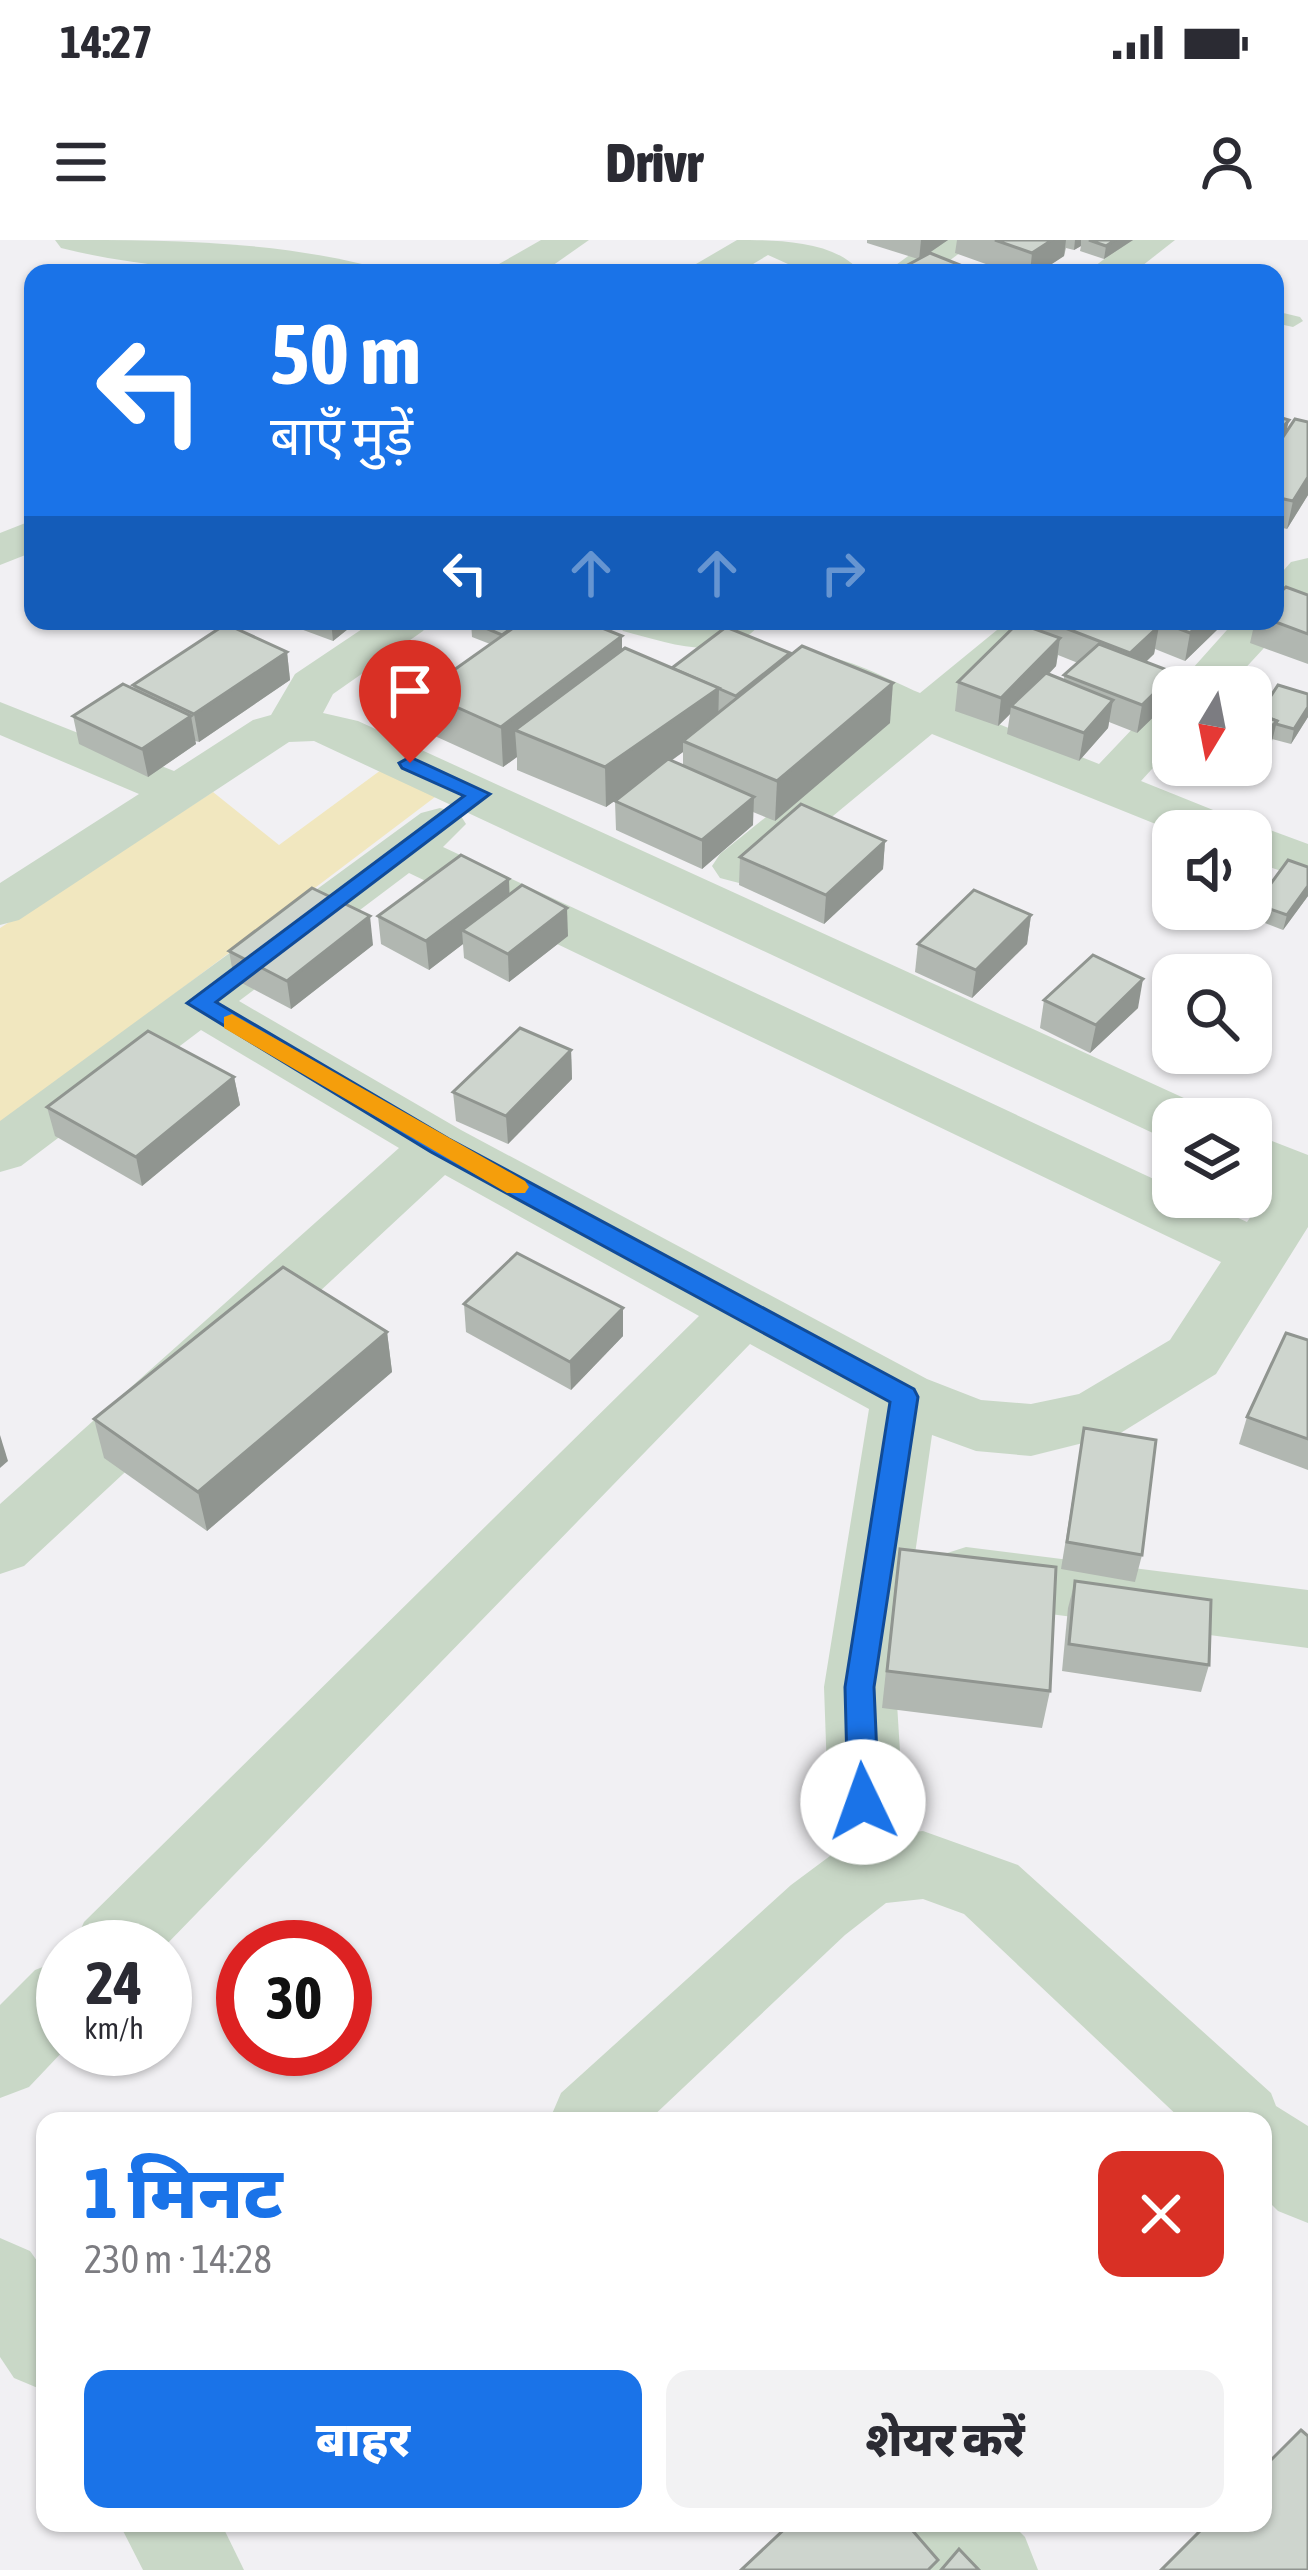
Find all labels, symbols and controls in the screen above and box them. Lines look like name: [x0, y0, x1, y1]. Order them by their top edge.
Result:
text: 14:27: [60, 16, 153, 68]
icon: menu: [48, 129, 114, 195]
icon: person: [1194, 129, 1260, 195]
text: Drivr: [606, 132, 702, 193]
text: 50 m: [270, 306, 421, 402]
icon: left: [72, 312, 228, 468]
text: बाएँ मुड़ें: [270, 405, 413, 466]
icon: left: [432, 540, 498, 606]
icon: ahead: [558, 540, 624, 606]
icon: ahead: [684, 540, 750, 606]
icon: right: [810, 540, 876, 606]
pin: [359, 640, 461, 763]
icon: arrive: [377, 658, 443, 724]
north arrow: [1152, 666, 1272, 786]
map controls: [1152, 666, 1272, 1218]
button: sound: [1152, 810, 1272, 930]
button: search: [1152, 954, 1272, 1074]
button: layers: [1152, 1098, 1272, 1218]
position arrow: [800, 1739, 926, 1865]
speed limit sign: 30: [216, 1920, 372, 2076]
text: 24: [86, 1948, 142, 2017]
text: km/h: [84, 2011, 144, 2045]
text: 1 मिनट: [84, 2151, 283, 2233]
button: close: [1098, 2151, 1224, 2277]
text: 230 m · 14:28: [84, 2237, 272, 2281]
button: बाहर: [84, 2370, 642, 2508]
button: शेयर करें: [666, 2370, 1224, 2508]

